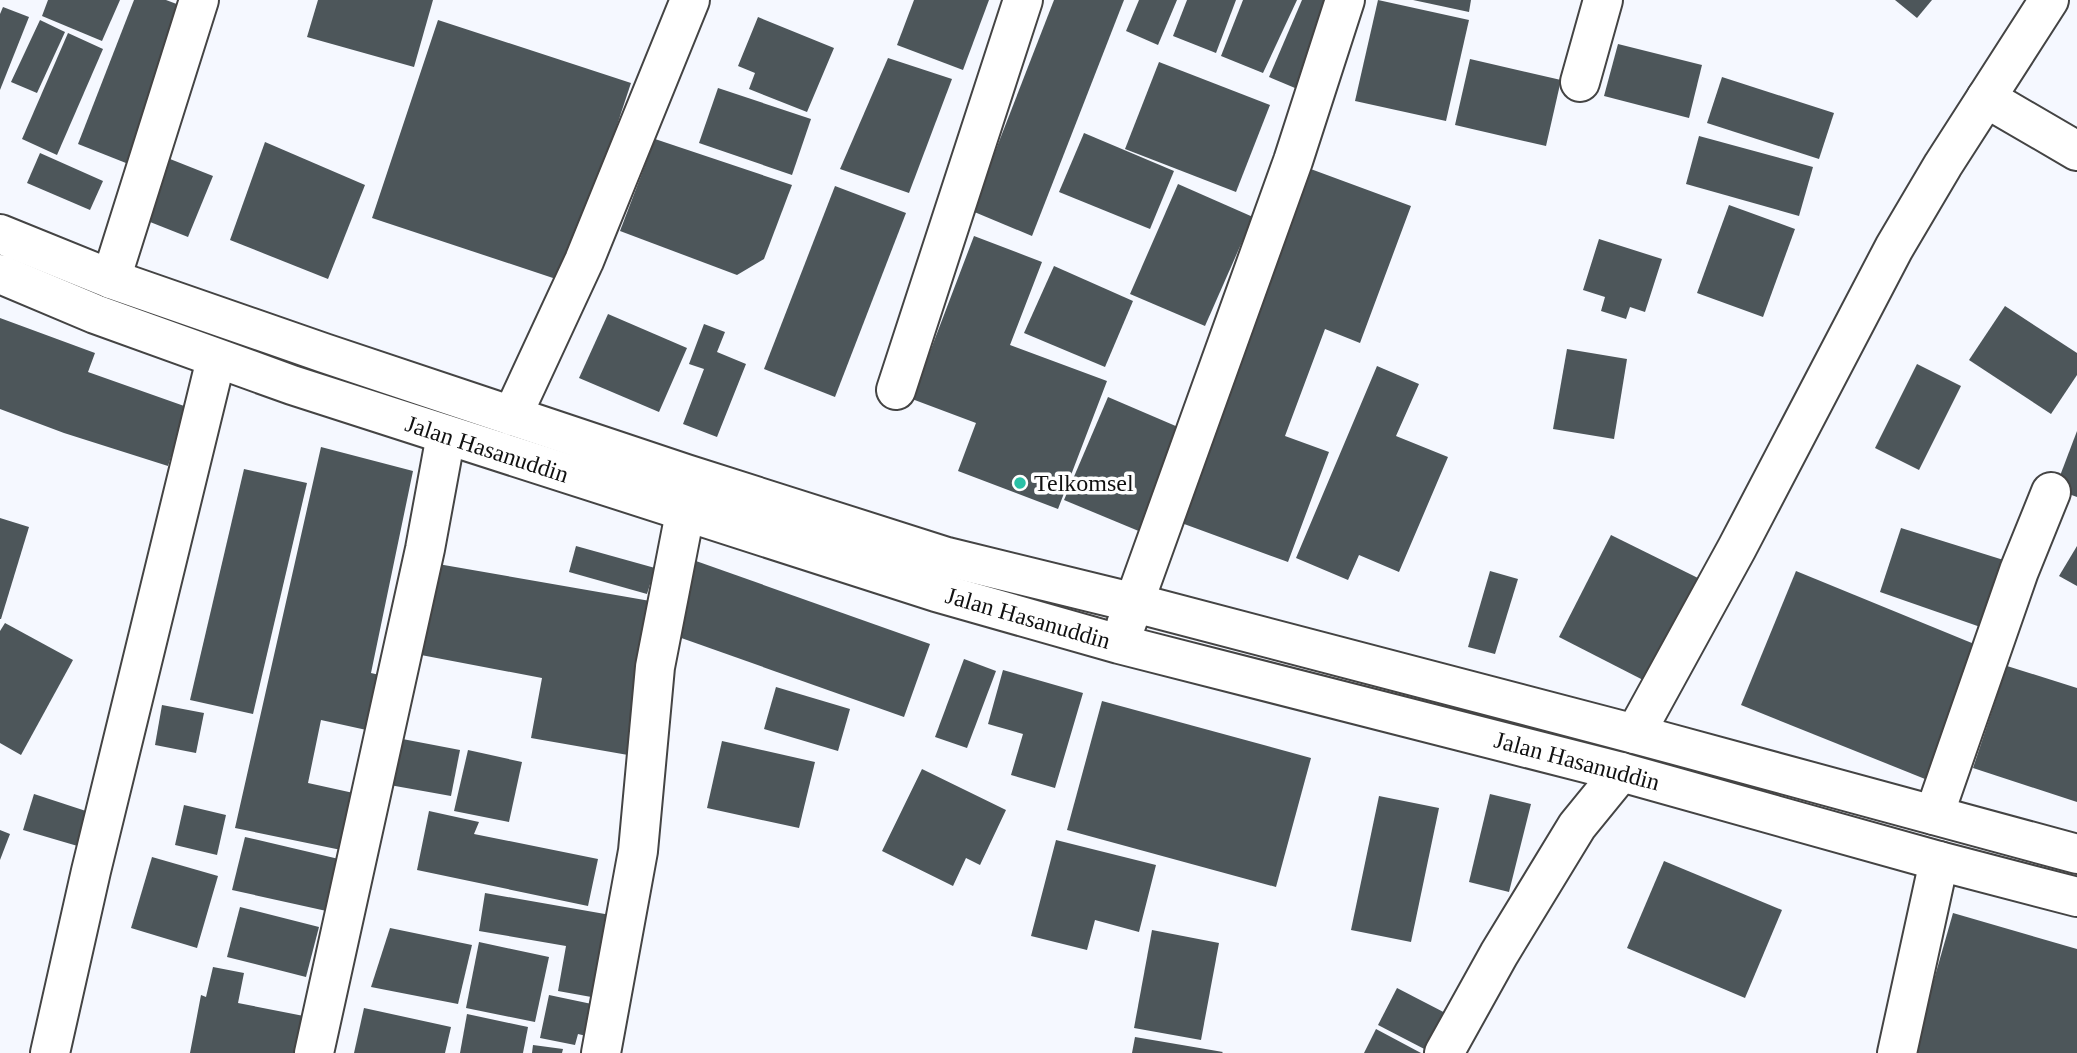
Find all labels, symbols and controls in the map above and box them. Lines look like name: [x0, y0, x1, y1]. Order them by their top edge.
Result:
street label: Jalan Hasanuddin: [402, 410, 572, 488]
place label: Telkomsel: [1034, 470, 1134, 496]
marker: Telkomsel: [1012, 475, 1028, 491]
street label: Jalan Hasanuddin: [943, 582, 1113, 654]
street label: Jalan Hasanuddin: [1492, 726, 1662, 796]

